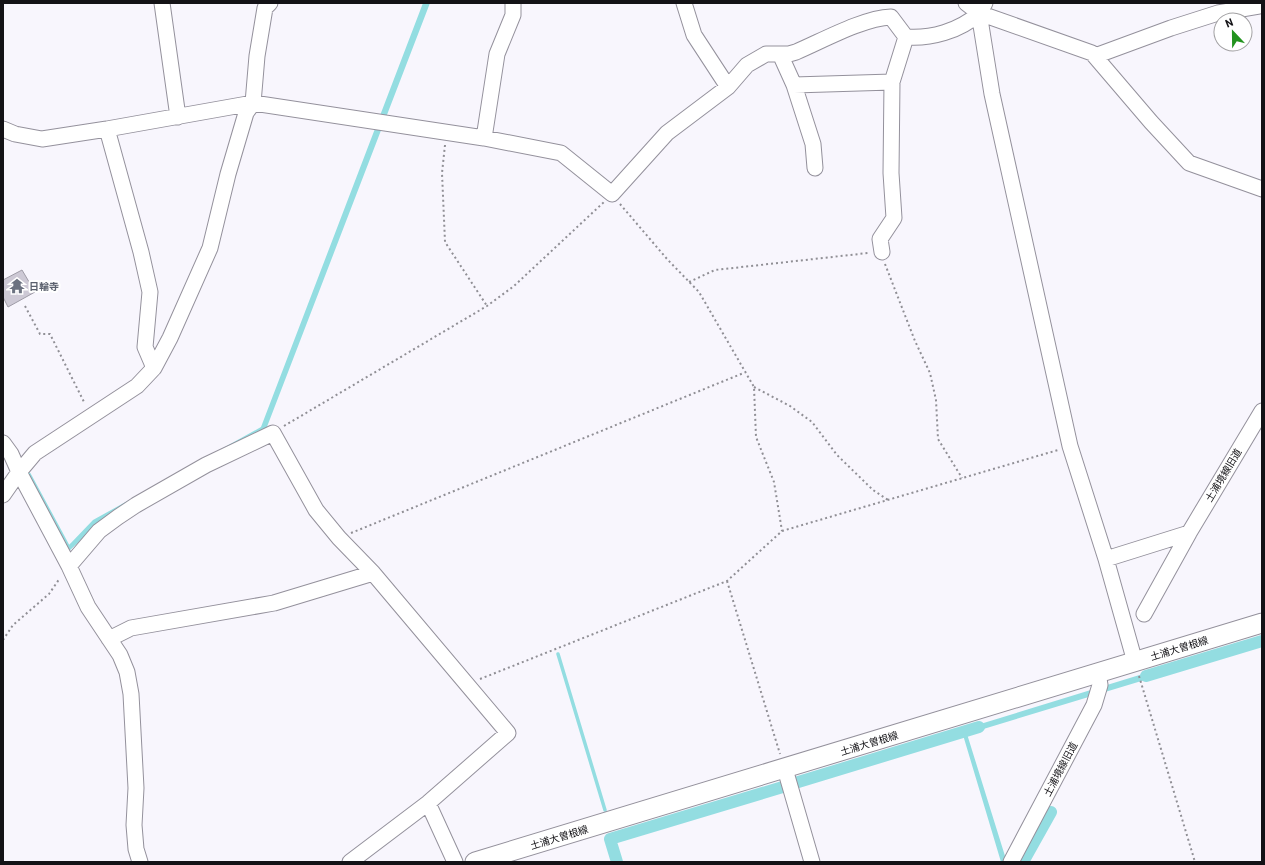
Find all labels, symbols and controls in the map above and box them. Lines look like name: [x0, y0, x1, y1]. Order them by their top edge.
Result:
north arrow: [1213, 12, 1253, 52]
text: N: [1223, 15, 1235, 30]
temple icon: 日輪寺: [8, 277, 26, 295]
place label: 日輪寺: [29, 280, 59, 292]
street label: 土浦境線旧道: [1202, 446, 1244, 504]
street label: 土浦大曽根線: [1149, 633, 1209, 663]
street label: 土浦大曽根線: [839, 728, 899, 758]
street label: 土浦境線旧道: [1041, 740, 1079, 798]
street label: 土浦大曽根線: [529, 822, 589, 852]

